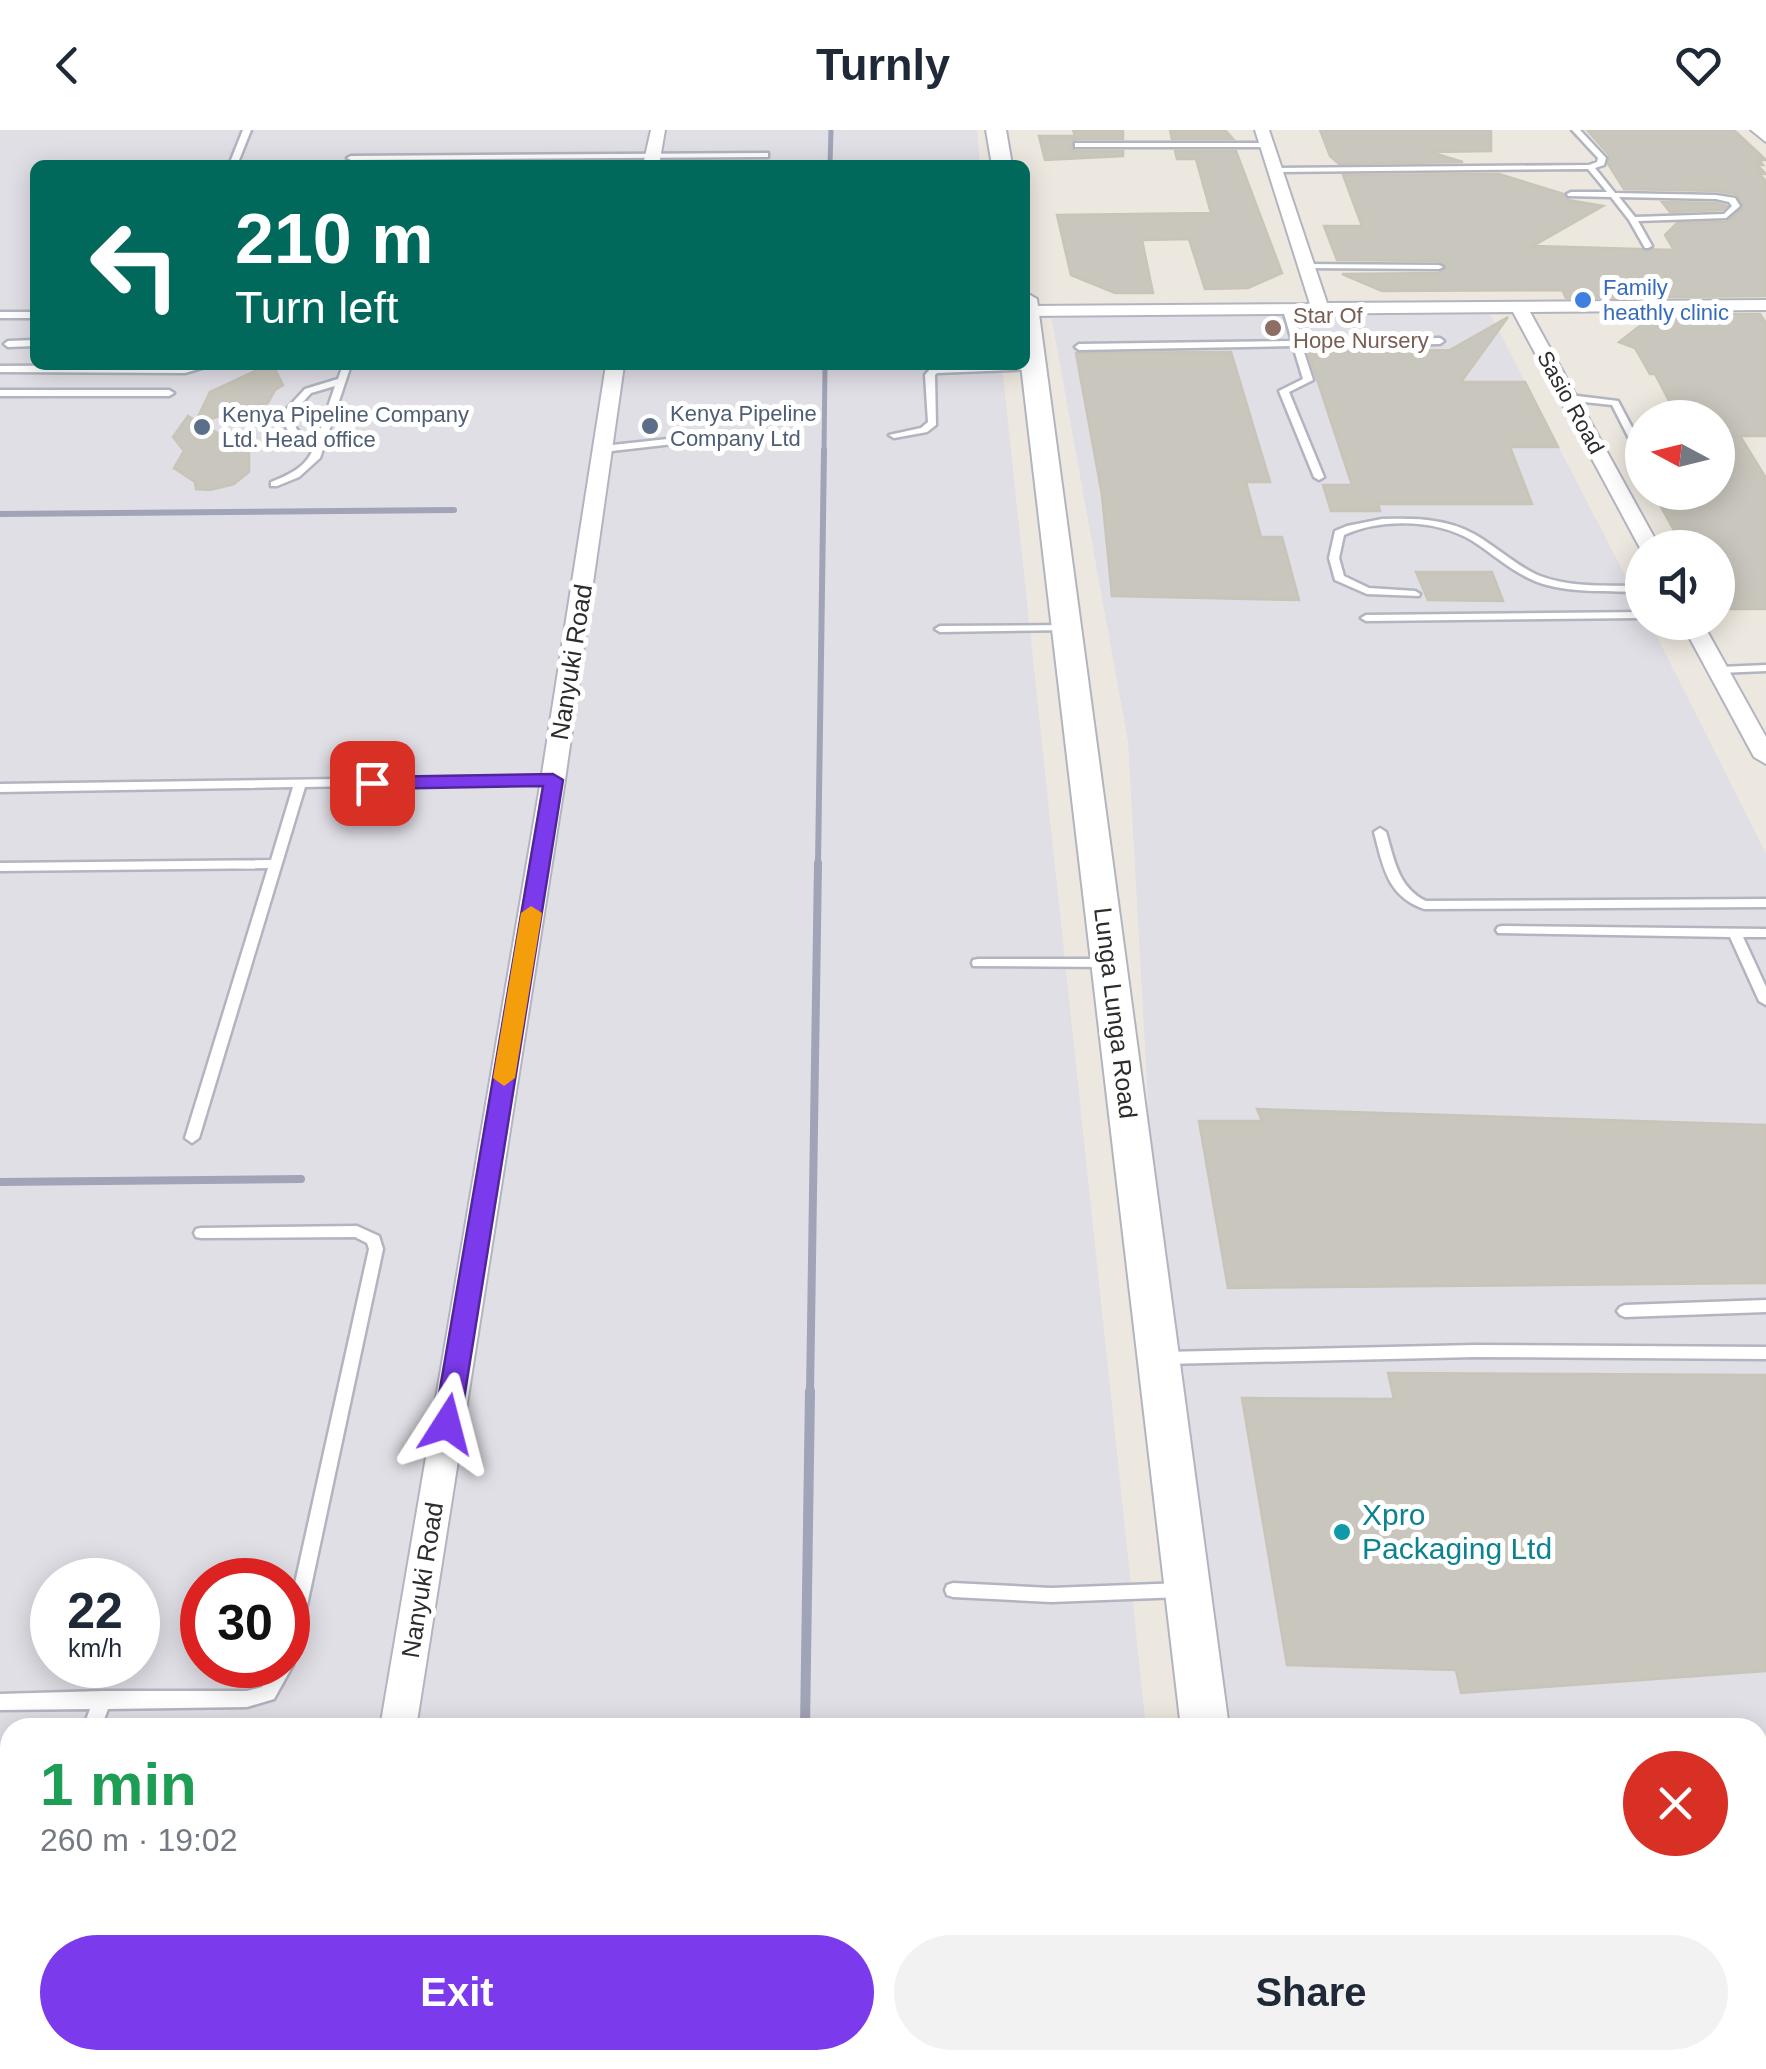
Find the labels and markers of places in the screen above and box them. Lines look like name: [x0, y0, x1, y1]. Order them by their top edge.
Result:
place label: Family heathly clinic: [1603, 275, 1729, 325]
marker: Family heathly clinic: [1572, 289, 1594, 311]
place label: Star Of Hope Nursery: [1293, 303, 1429, 353]
marker: Star Of Hope Nursery: [1262, 317, 1284, 339]
place label: Kenya Pipeline Company Ltd: [670, 401, 817, 451]
place label: Kenya Pipeline Company Ltd. Head office: [222, 402, 469, 452]
marker: Kenya Pipeline Company Ltd: [639, 415, 661, 437]
marker: Kenya Pipeline Company Ltd. Head office: [191, 416, 213, 438]
pin: [330, 741, 415, 826]
place label: Xpro Packaging Ltd: [1362, 1498, 1552, 1565]
marker: Xpro Packaging Ltd: [1331, 1521, 1353, 1543]

